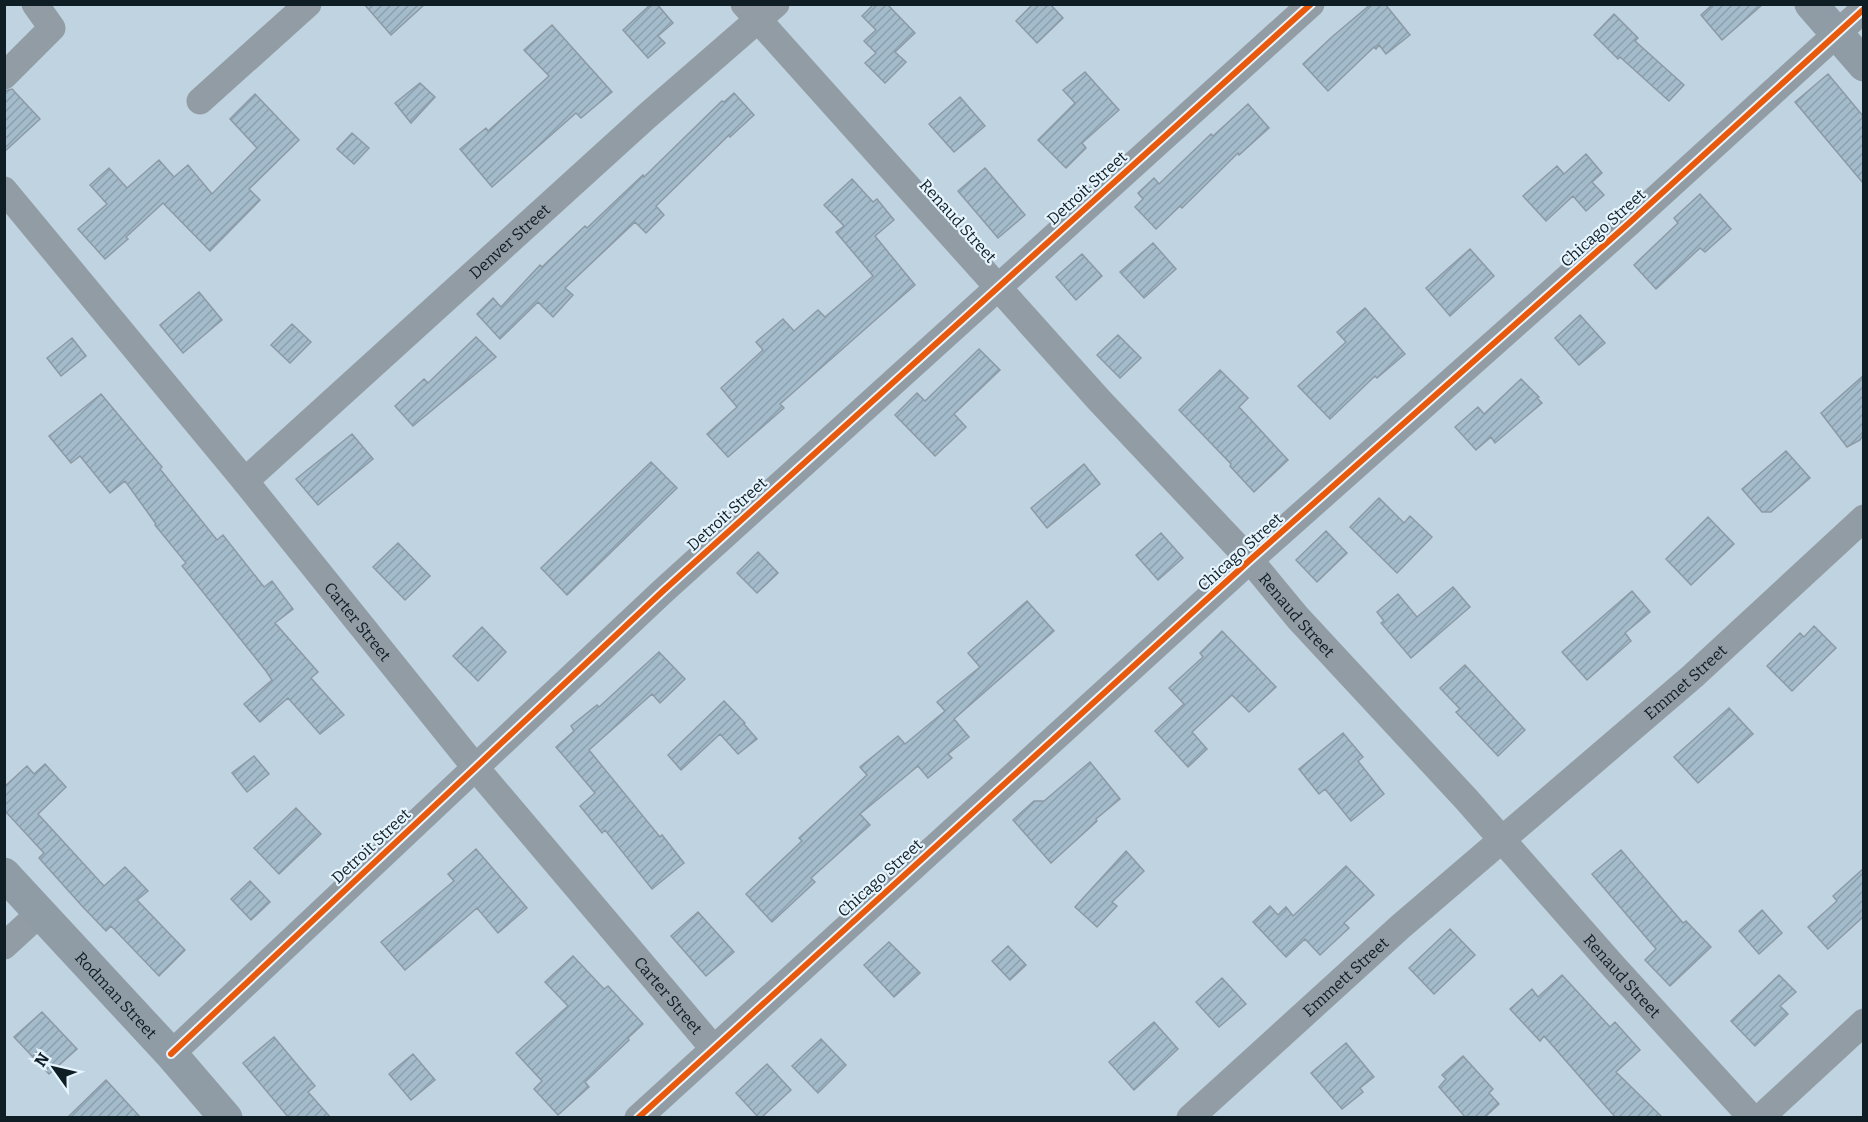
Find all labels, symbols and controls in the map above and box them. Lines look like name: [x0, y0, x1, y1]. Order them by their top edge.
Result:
street label: Detroit Street: [1043, 147, 1131, 229]
street label: Renaud Street: [916, 175, 1001, 267]
street label: Chicago Street: [1557, 185, 1649, 271]
street label: Denver Street: [465, 199, 554, 282]
street label: Detroit Street: [683, 473, 771, 555]
street label: Chicago Street: [1194, 509, 1286, 595]
street label: Renaud Street: [1255, 569, 1339, 661]
street label: Carter Street: [321, 578, 395, 665]
street label: Emmet Street: [1640, 640, 1730, 723]
street label: Detroit Street: [328, 805, 414, 887]
street label: Chicago Street: [834, 835, 926, 921]
street label: Renaud Street: [1580, 930, 1665, 1021]
street label: Emmett Street: [1299, 933, 1392, 1020]
street label: Rodman Street: [71, 948, 161, 1042]
street label: Carter Street: [630, 953, 707, 1038]
north arrow: [24, 1038, 84, 1098]
text: N: [31, 1049, 53, 1070]

